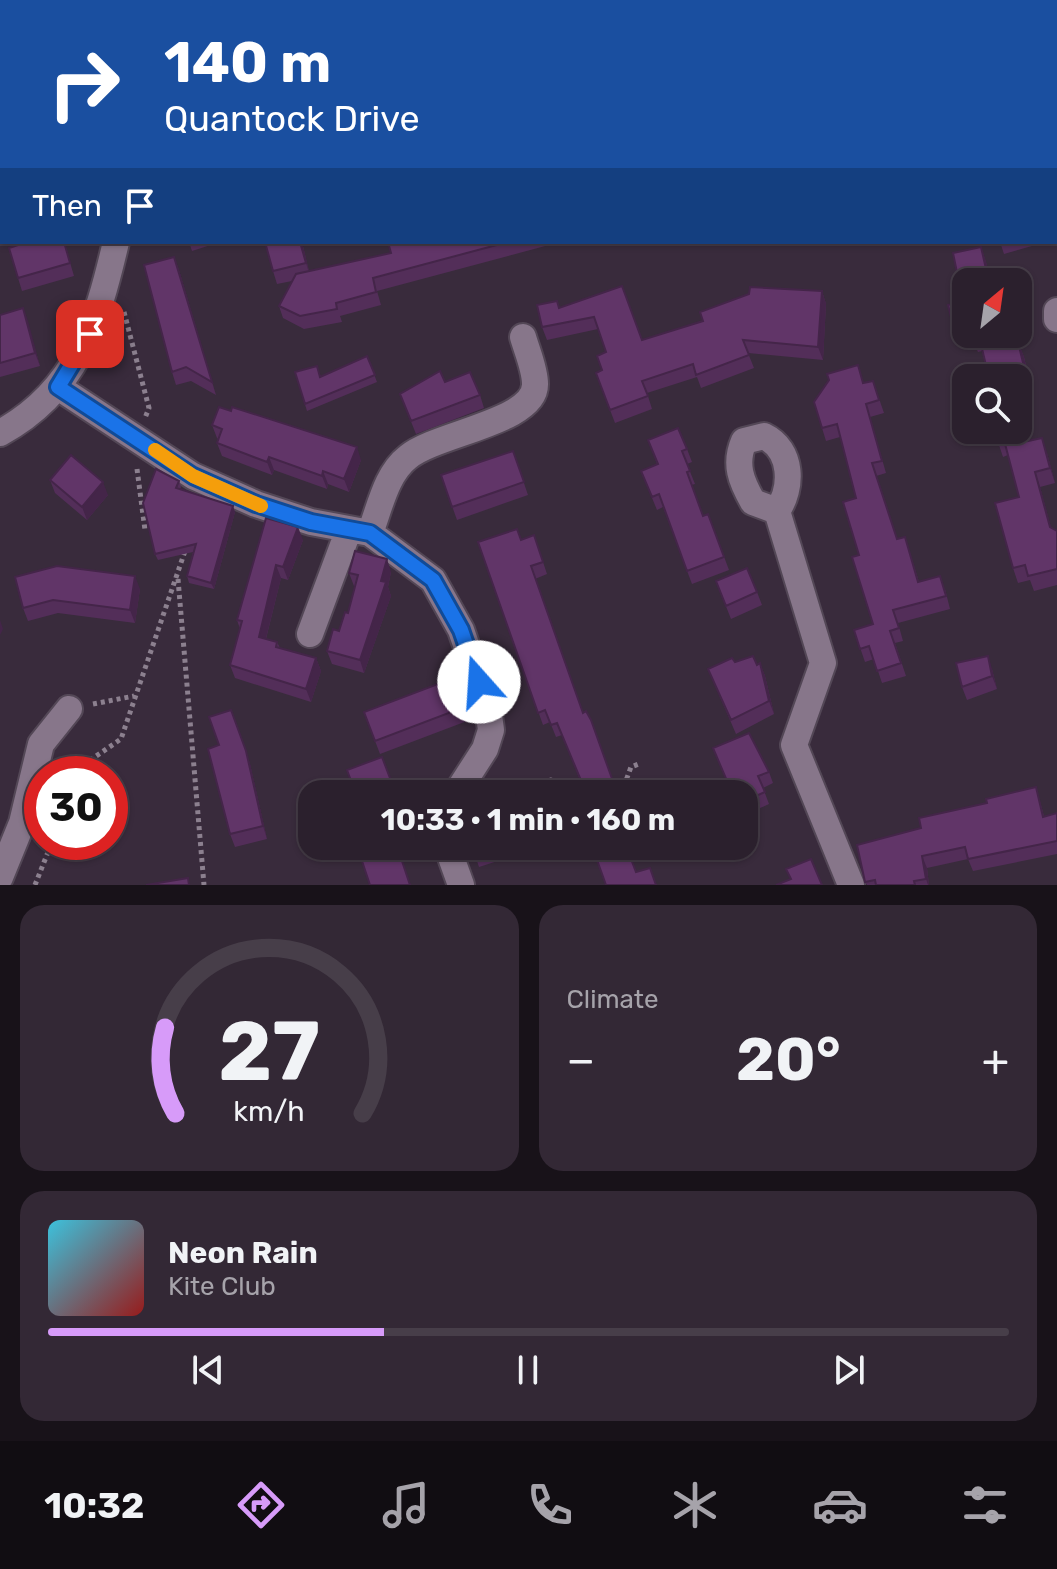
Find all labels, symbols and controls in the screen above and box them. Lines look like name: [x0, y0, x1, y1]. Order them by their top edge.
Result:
text: 140 m: [164, 30, 331, 96]
icon: right: [32, 32, 136, 136]
text: Quantock Drive: [164, 97, 420, 140]
icon: arrive: [118, 184, 162, 228]
text: Then: [32, 188, 102, 224]
north arrow: [952, 268, 1032, 348]
map controls: [952, 268, 1032, 444]
pin: [56, 300, 124, 368]
icon: arrive: [68, 312, 112, 356]
button: search: [952, 364, 1032, 444]
position arrow: [437, 640, 521, 724]
speed limit sign: 30: [24, 756, 128, 860]
text: 10:33 · 1 min · 160 m: [381, 802, 675, 838]
text: Climate: [567, 984, 659, 1015]
text: 27: [218, 1002, 320, 1101]
text: 20°: [736, 1024, 841, 1095]
text: −: [567, 1034, 595, 1086]
text: +: [982, 1034, 1009, 1086]
text: km/h: [234, 1094, 305, 1128]
text: Neon Rain: [168, 1235, 318, 1271]
text: Kite Club: [168, 1271, 276, 1302]
icon: previous: [186, 1348, 230, 1392]
icon: pause: [506, 1348, 550, 1392]
icon: next: [827, 1348, 871, 1392]
icon: directions: [233, 1477, 289, 1533]
icon: music: [378, 1477, 434, 1533]
icon: phone: [522, 1477, 578, 1533]
icon: climate: [667, 1477, 723, 1533]
icon: car: [812, 1477, 868, 1533]
icon: filters: [957, 1477, 1013, 1533]
text: 10:32: [44, 1484, 144, 1527]

